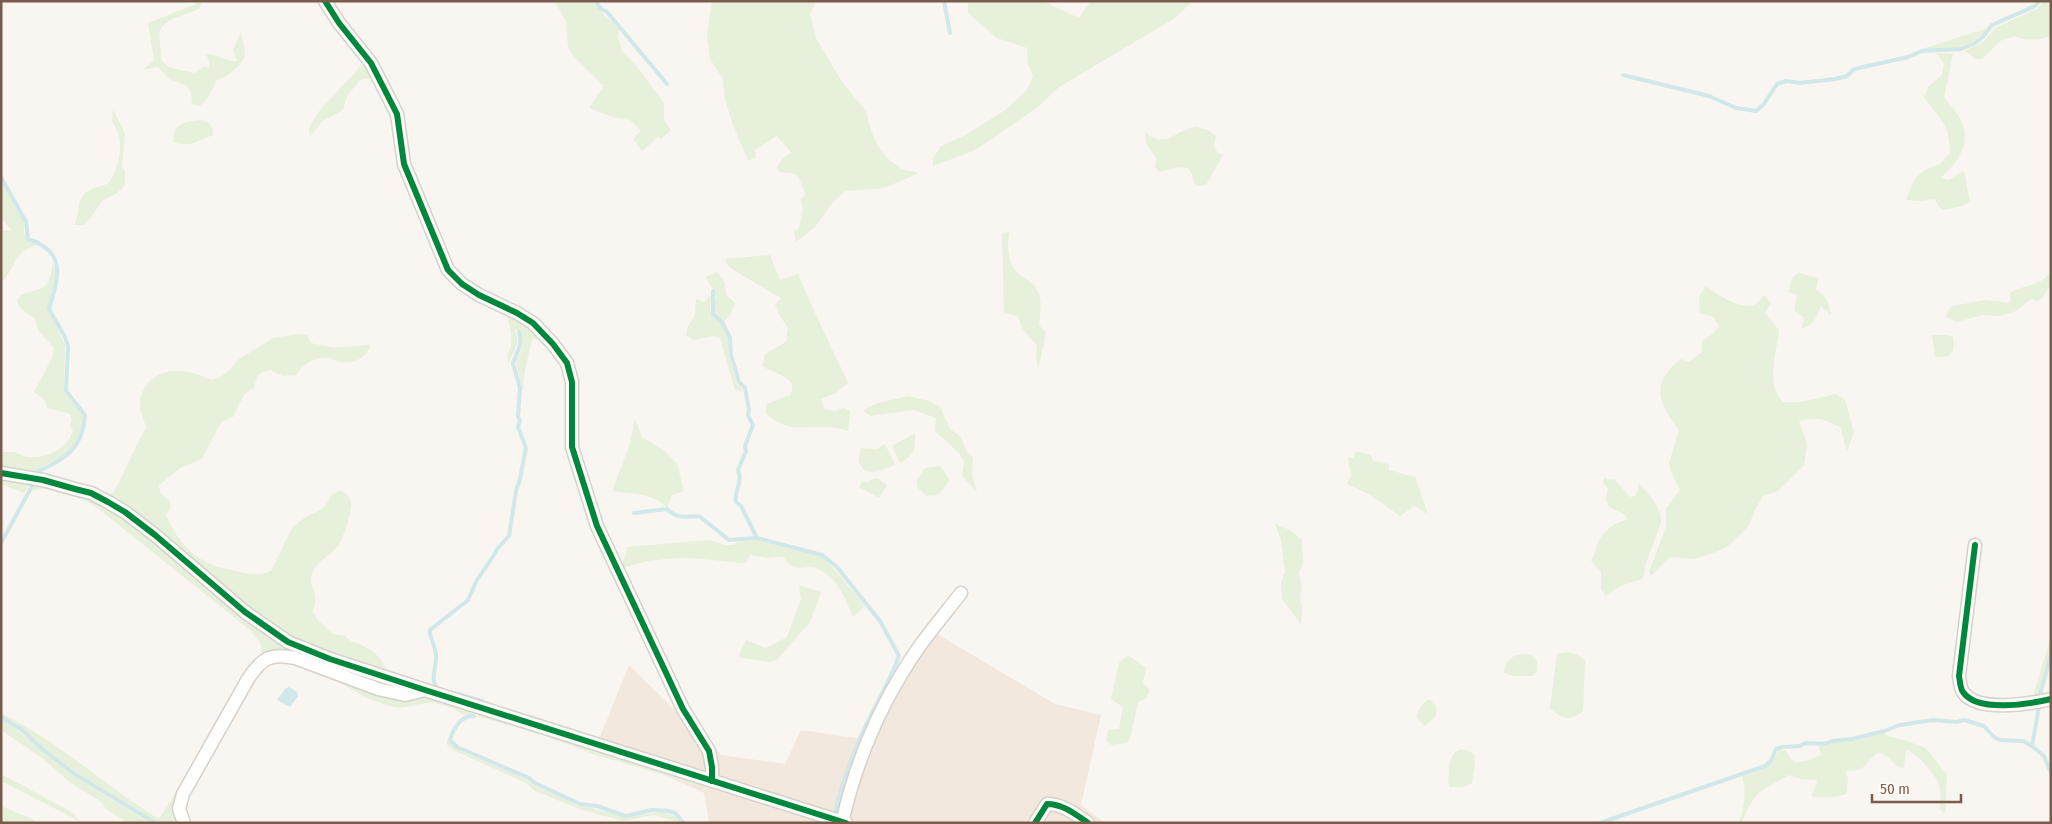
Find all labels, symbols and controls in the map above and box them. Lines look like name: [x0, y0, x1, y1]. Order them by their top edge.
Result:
scale bar: [1872, 772, 1961, 804]
text: 50 m: [1880, 780, 1910, 798]

